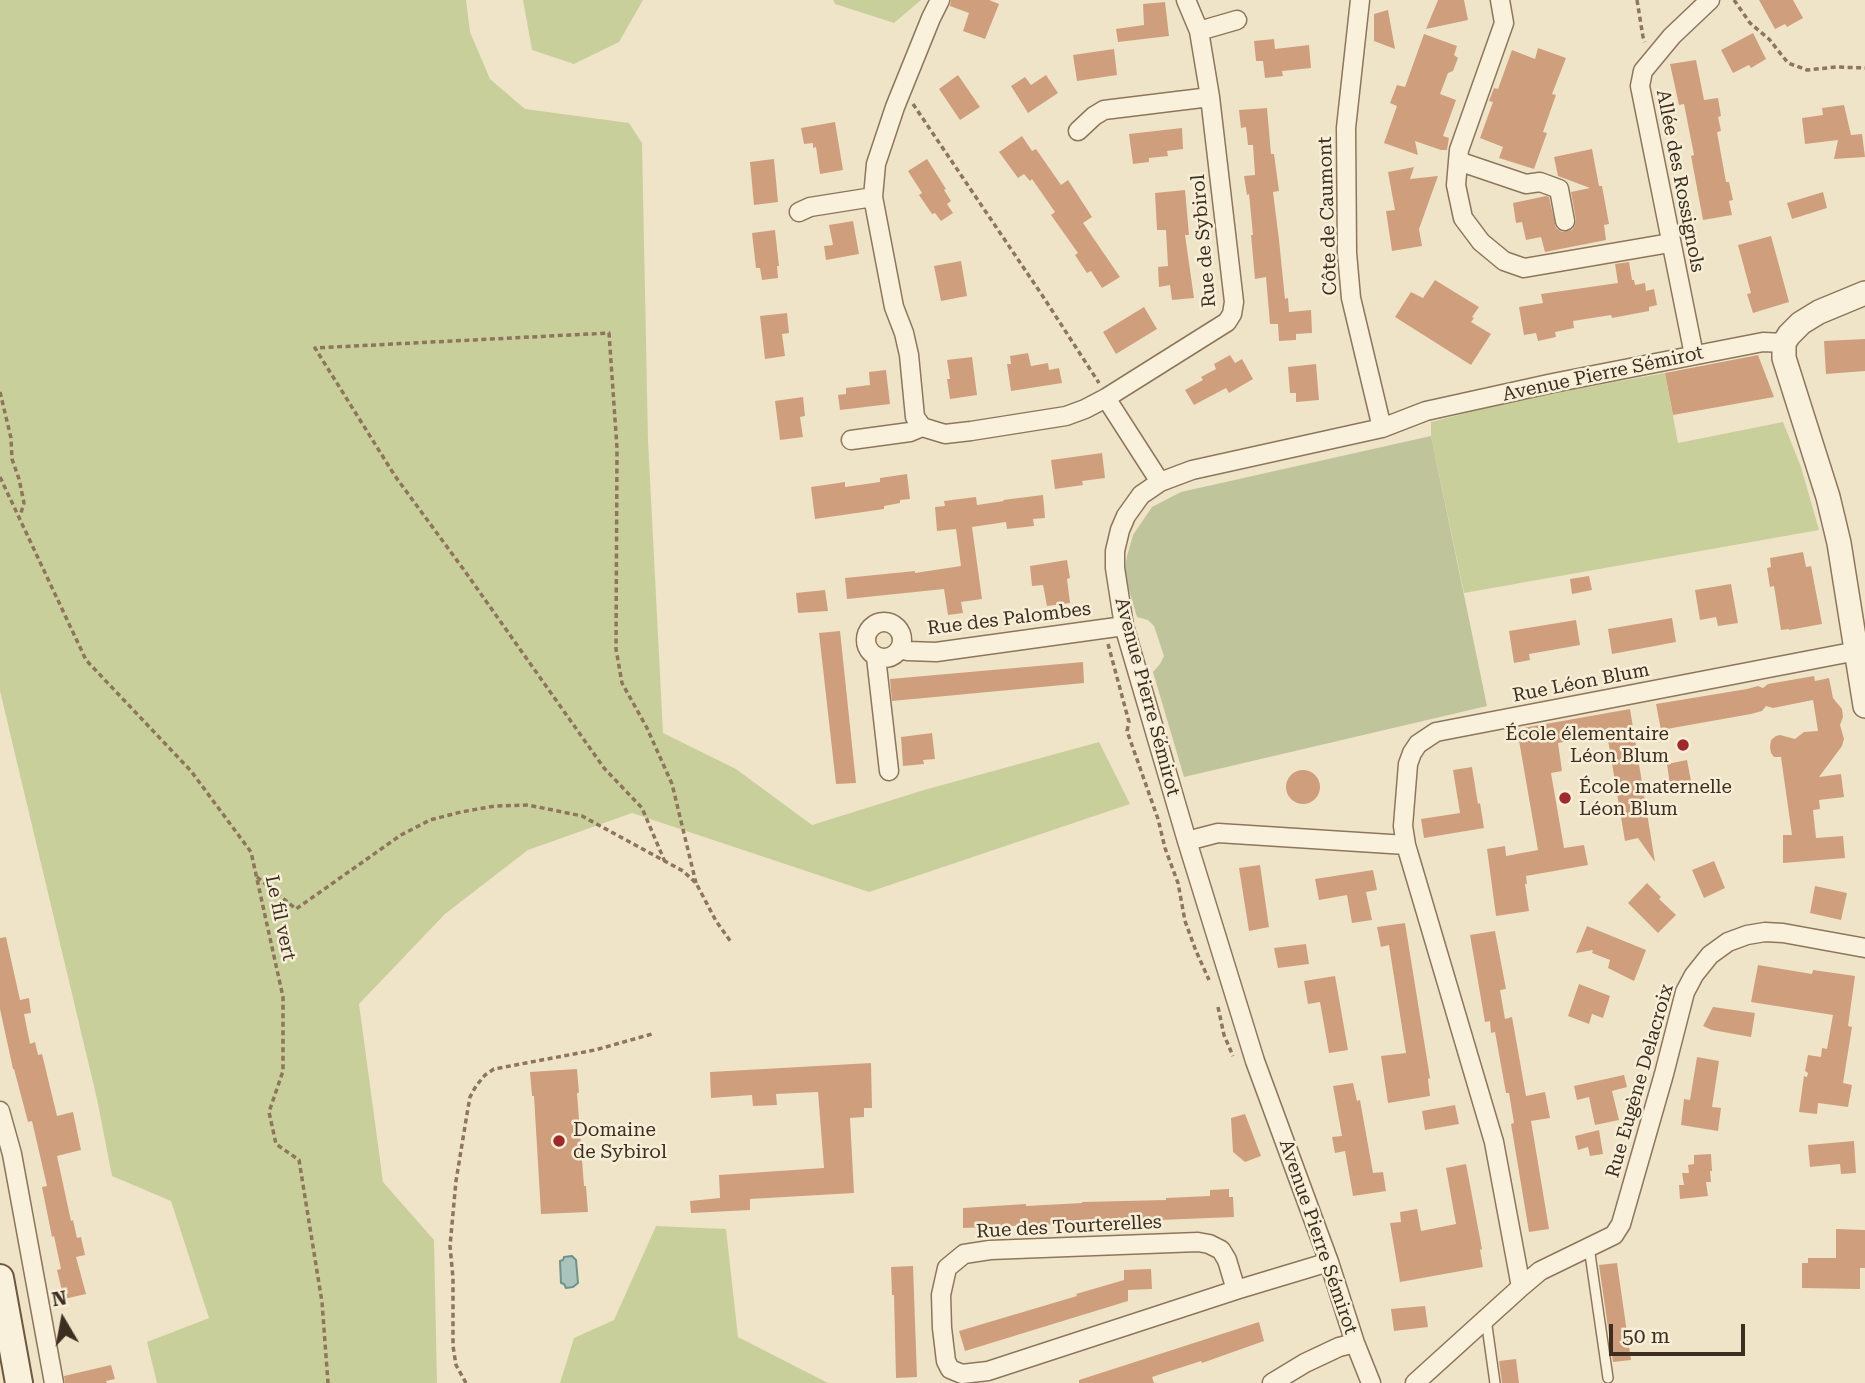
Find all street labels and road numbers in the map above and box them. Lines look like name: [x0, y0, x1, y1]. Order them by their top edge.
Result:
street label: Allée des Rossignols: [1651, 88, 1709, 274]
street label: Côte de Caumont: [1314, 136, 1342, 296]
street label: Rue de Sybirol: [1187, 173, 1221, 309]
street label: Avenue Pierre Sémirot: [1501, 342, 1705, 406]
street label: Avenue Pierre Sémirot: [1110, 595, 1184, 799]
street label: Rue des Palombes: [926, 598, 1092, 640]
street label: Rue Léon Blum: [1511, 659, 1651, 707]
street label: Le fil vert: [260, 873, 300, 963]
street label: Rue Eugène Delacroix: [1601, 982, 1679, 1180]
street label: Avenue Pierre Sémirot: [1274, 1137, 1362, 1337]
street label: Rue des Tourterelles: [976, 1211, 1162, 1243]

